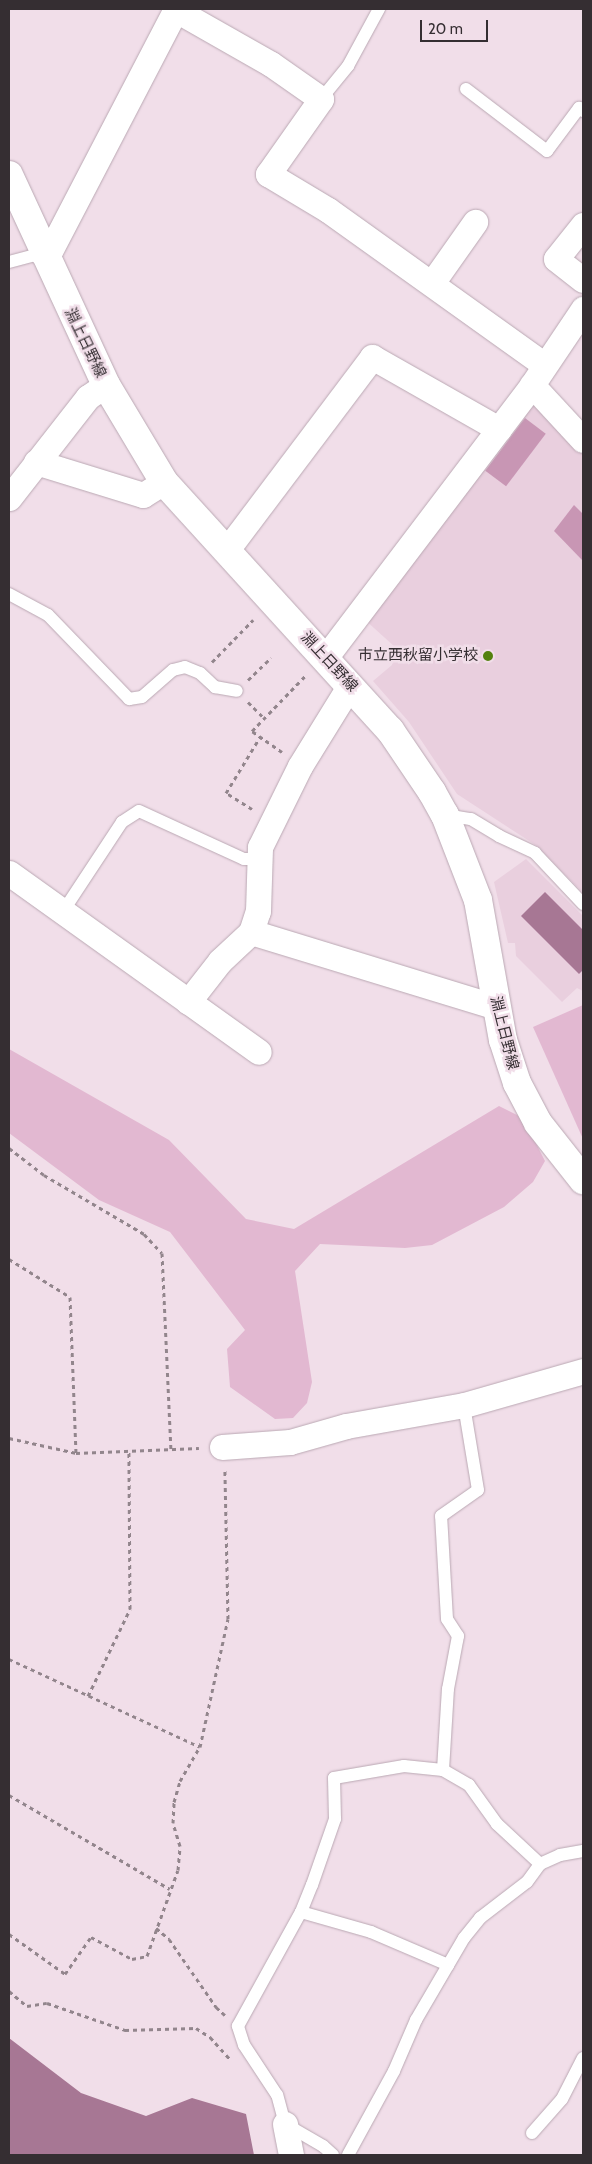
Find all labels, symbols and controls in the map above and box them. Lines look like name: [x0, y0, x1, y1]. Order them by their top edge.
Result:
scale bar: [422, 10, 490, 42]
text: 20 m: [428, 20, 463, 38]
street label: 淵上日野線: [60, 305, 110, 381]
street label: 淵上日野線: [297, 628, 361, 696]
place label: 市立西秋留小学校: [358, 647, 478, 665]
marker: 市立西秋留小学校: [482, 650, 494, 662]
street label: 淵上日野線: [486, 994, 522, 1072]

